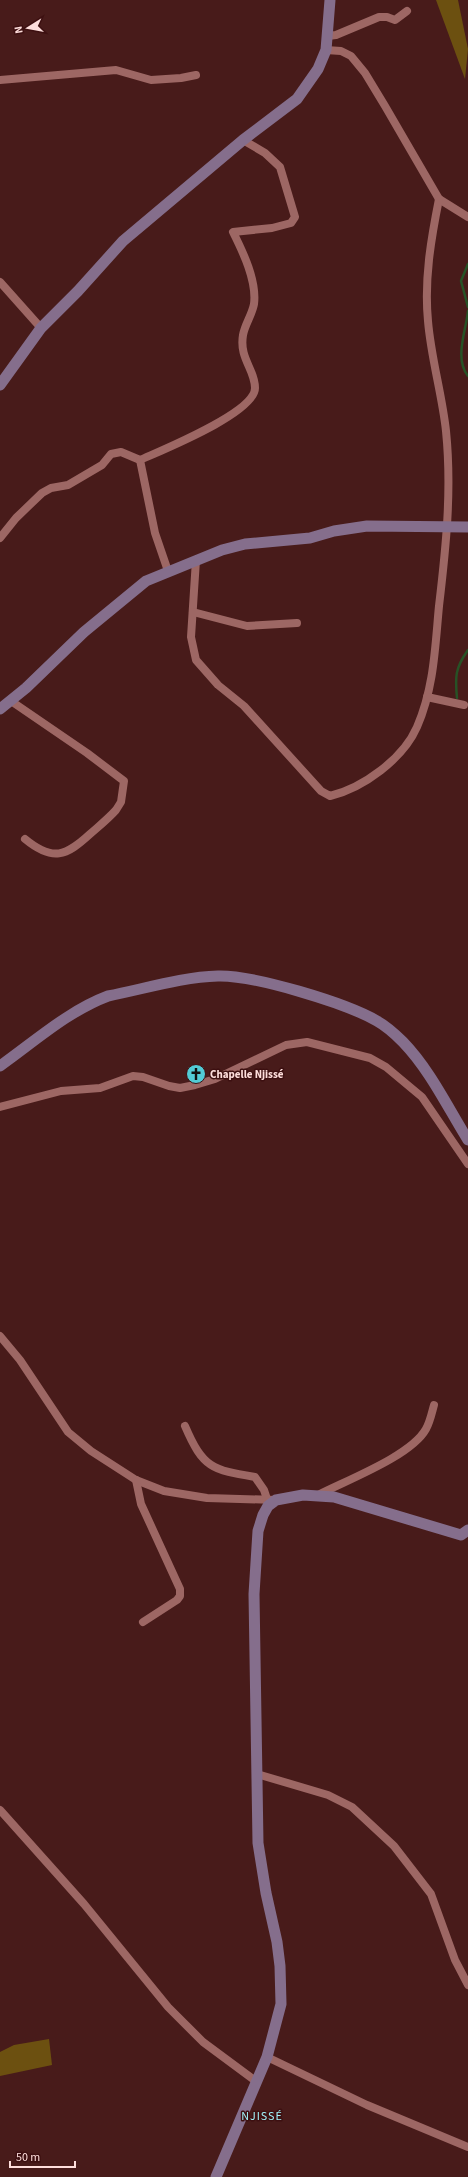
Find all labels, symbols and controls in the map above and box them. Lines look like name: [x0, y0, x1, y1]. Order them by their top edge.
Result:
north arrow: [8, 8, 48, 48]
text: N: [11, 25, 27, 35]
church icon: Chapelle Njissé: [185, 1063, 207, 1085]
place label: Chapelle Njissé: [210, 1067, 284, 1082]
district label: NJISSÉ: [241, 2108, 283, 2125]
scale bar: [10, 2143, 75, 2169]
text: 50 m: [16, 2149, 40, 2166]

